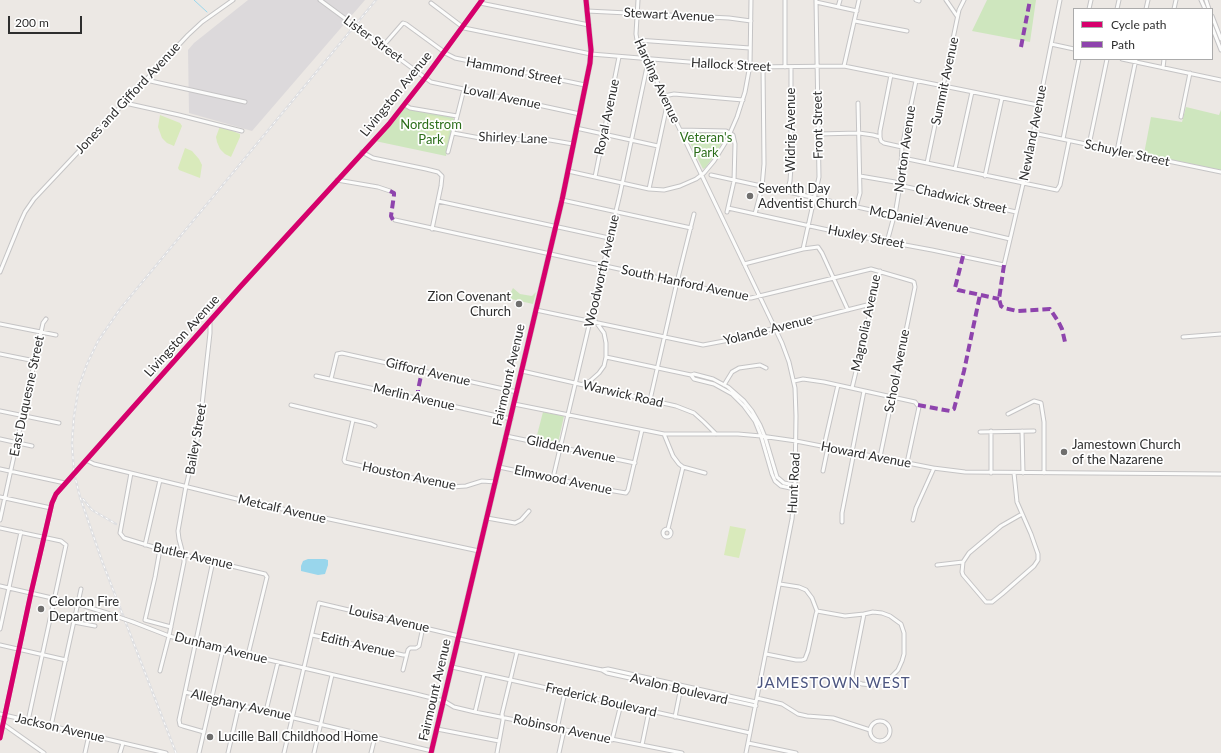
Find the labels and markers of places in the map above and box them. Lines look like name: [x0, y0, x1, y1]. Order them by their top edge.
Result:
place label: Seventh Day Adventist Church: [758, 181, 857, 212]
marker: Seventh Day Adventist Church: [745, 191, 755, 201]
place label: Zion Covenant Church: [427, 289, 511, 320]
marker: Zion Covenant Church: [514, 299, 524, 309]
place label: Jamestown Church of the Nazarene: [1072, 437, 1181, 468]
marker: Jamestown Church of the Nazarene: [1059, 447, 1069, 457]
place label: Celoron Fire Department: [49, 594, 119, 625]
marker: Celoron Fire Department: [36, 604, 46, 614]
place label: Lucille Ball Childhood Home: [218, 729, 378, 745]
marker: Lucille Ball Childhood Home: [205, 732, 215, 742]

